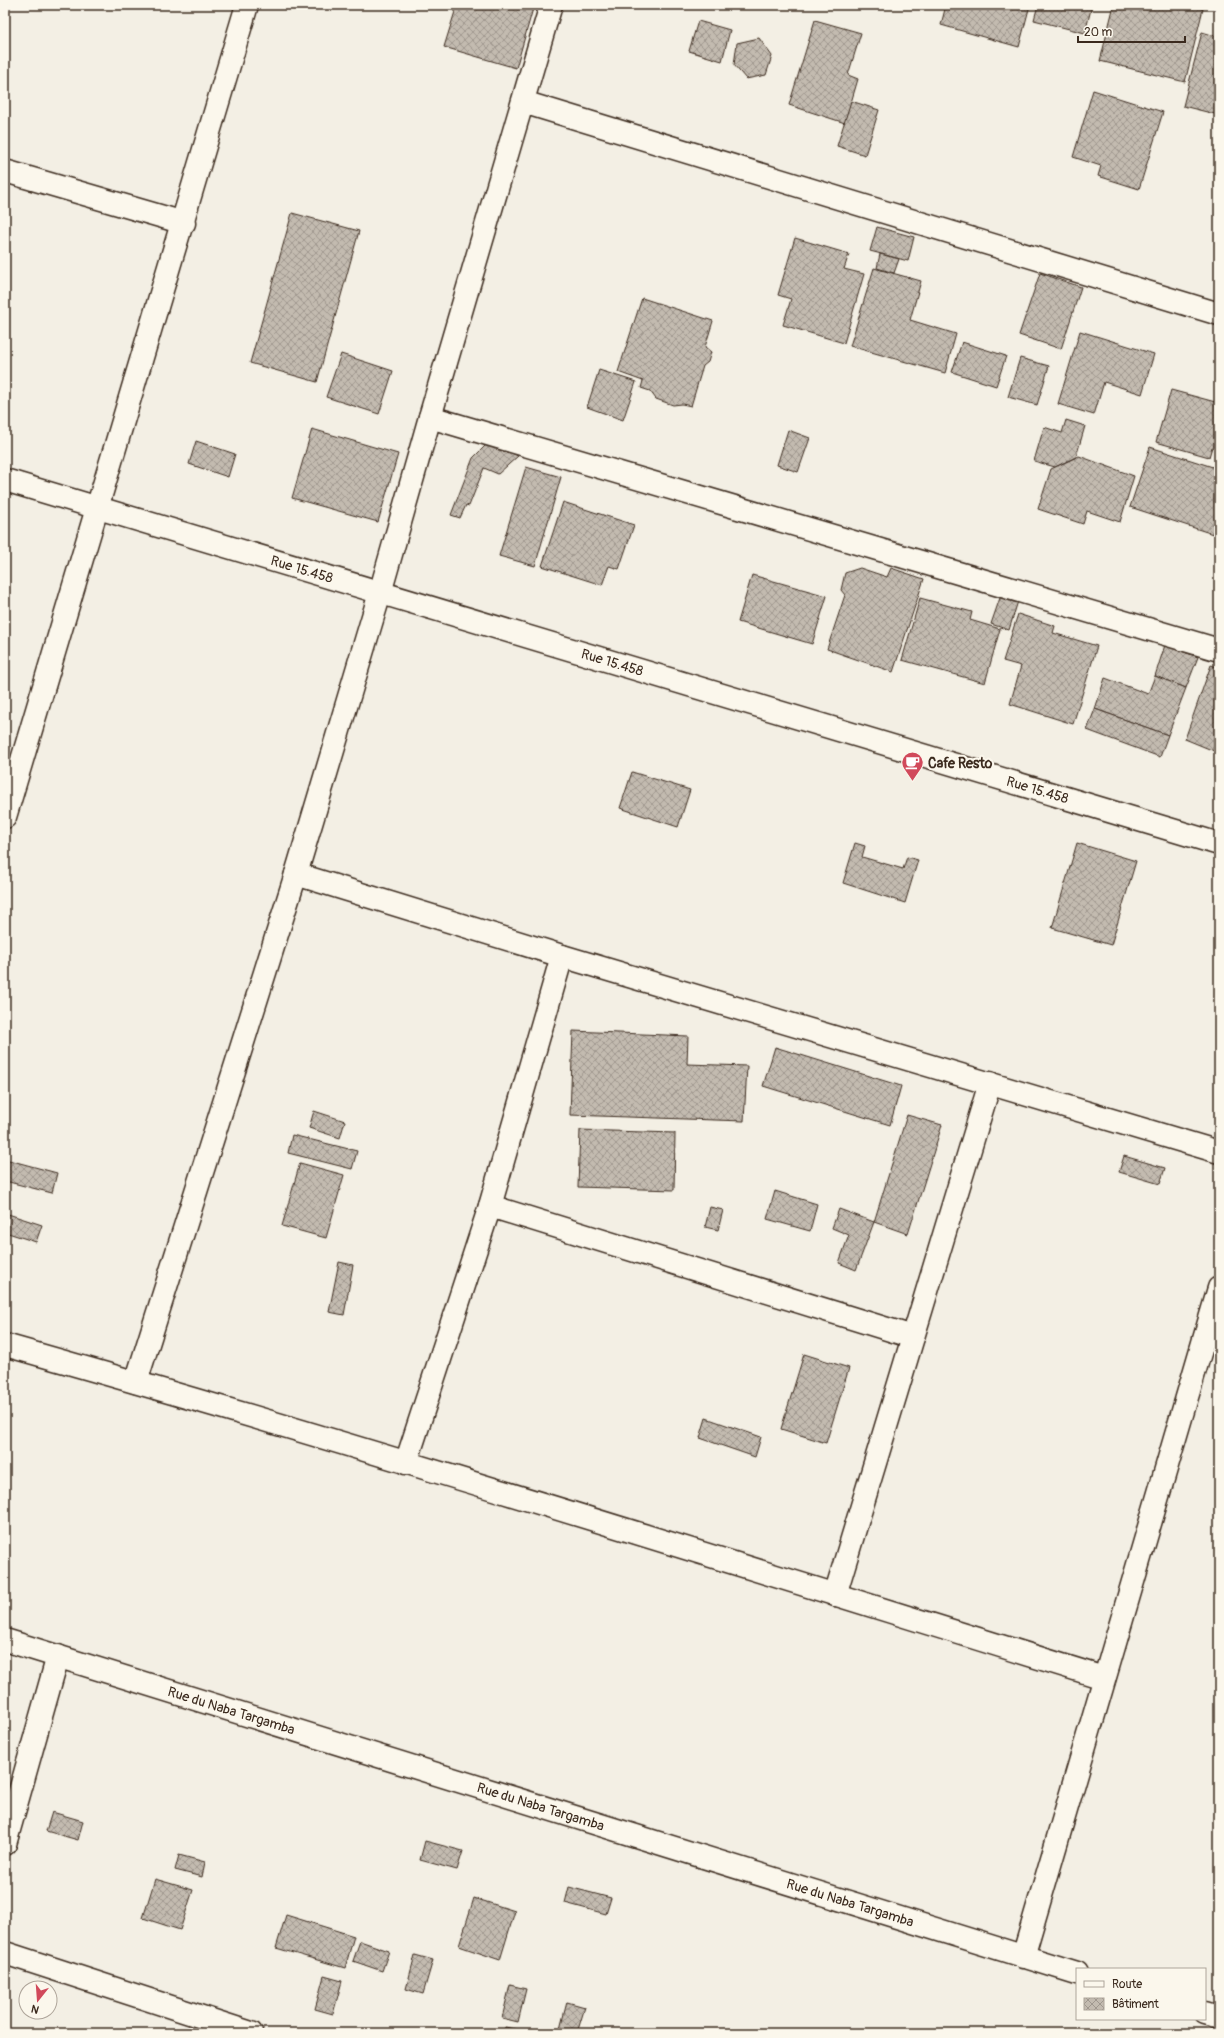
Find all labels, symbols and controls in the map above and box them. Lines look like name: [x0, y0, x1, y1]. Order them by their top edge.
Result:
scale bar: [1078, 18, 1185, 44]
text: 20 m: [1084, 25, 1113, 40]
street label: Rue 15.458: [269, 552, 335, 587]
street label: Rue 15.458: [579, 645, 645, 680]
cafe icon: Cafe Resto: [900, 750, 926, 783]
place label: Cafe Resto: [928, 755, 993, 772]
street label: Rue 15.458: [1004, 773, 1071, 807]
street label: Rue du Naba Targamba: [165, 1683, 297, 1739]
street label: Rue du Naba Targamba: [475, 1779, 606, 1835]
street label: Rue du Naba Targamba: [784, 1875, 916, 1931]
legend: [1076, 1968, 1206, 2020]
text: Route: [1112, 1977, 1142, 1992]
north arrow: [18, 1980, 58, 2020]
text: Bâtiment: [1112, 1997, 1159, 2012]
text: N: [29, 2002, 41, 2016]

